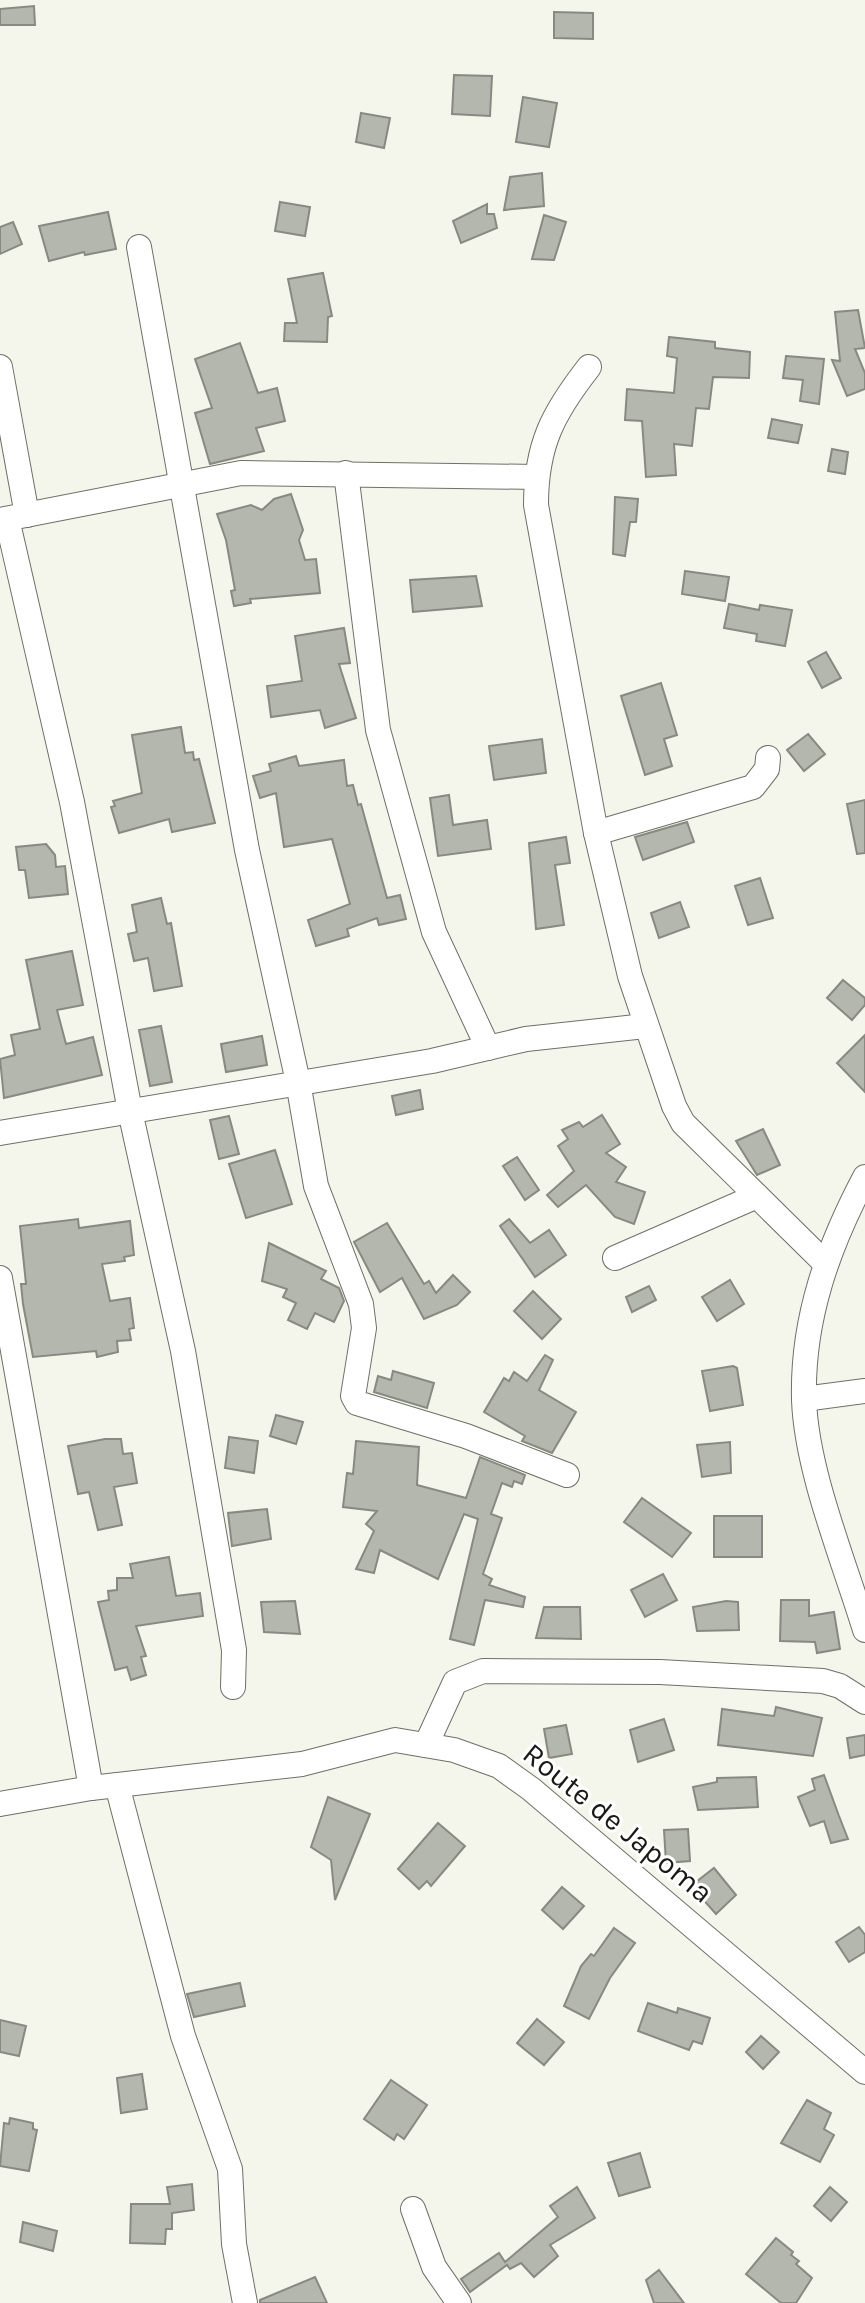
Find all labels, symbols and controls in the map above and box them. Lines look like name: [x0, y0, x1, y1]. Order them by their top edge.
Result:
street label: Route de Japoma: [516, 1735, 720, 1911]

